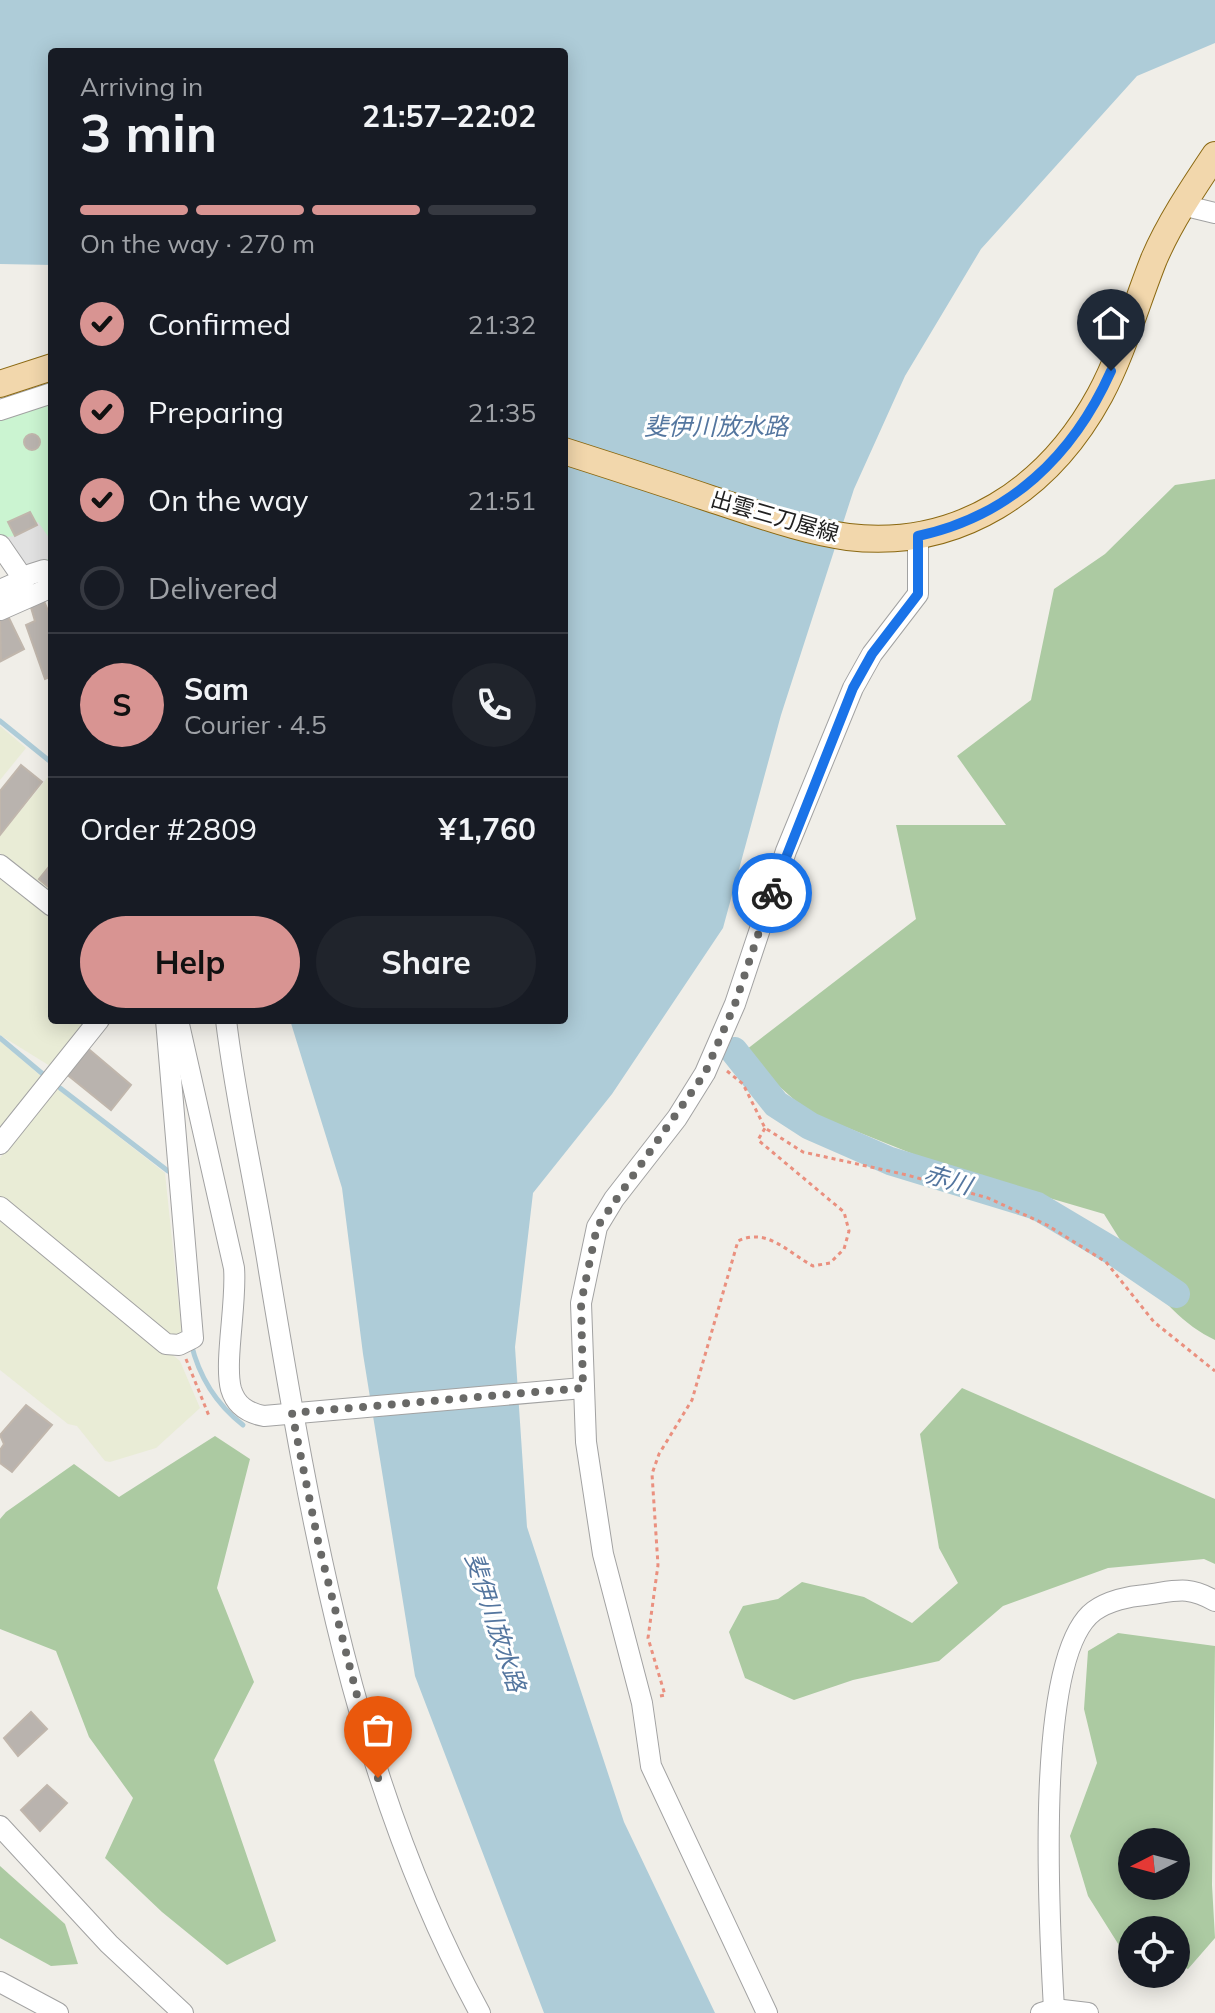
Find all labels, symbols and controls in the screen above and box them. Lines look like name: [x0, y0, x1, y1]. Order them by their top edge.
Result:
text: Arriving in: [80, 70, 203, 103]
text: 21:57–22:02: [362, 97, 536, 135]
text: 3 min: [80, 100, 217, 165]
text: On the way · 270 m: [80, 227, 315, 260]
pin: [1077, 289, 1145, 371]
icon: home: [1089, 301, 1133, 345]
icon: check: [80, 302, 124, 346]
text: Confirmed: [148, 305, 291, 343]
text: 21:32: [468, 308, 536, 341]
icon: check: [80, 390, 124, 434]
text: Preparing: [148, 393, 284, 431]
text: 21:35: [468, 396, 536, 429]
water label: 斐伊川放水路: [644, 411, 790, 441]
icon: check: [80, 478, 124, 522]
text: On the way: [148, 481, 308, 519]
text: 21:51: [468, 484, 536, 517]
street label: 出雲三刀屋線: [708, 484, 842, 548]
text: Delivered: [148, 569, 278, 607]
button: phone: [452, 663, 536, 747]
text: Sam: [184, 670, 249, 708]
text: S: [112, 686, 132, 724]
text: Courier · 4.5: [184, 708, 327, 741]
text: Order #2809: [80, 810, 257, 848]
text: ¥1,760: [439, 810, 536, 848]
courier: [732, 853, 812, 933]
icon: bike: [750, 871, 794, 915]
button: Help: [80, 916, 300, 1008]
button: Share: [316, 916, 536, 1008]
water label: 赤川: [921, 1158, 978, 1201]
water label: 斐伊川放水路: [459, 1549, 533, 1697]
pin: [344, 1696, 412, 1778]
icon: bag: [356, 1708, 400, 1752]
north arrow: [1118, 1828, 1190, 1900]
map controls: [1118, 1828, 1190, 1988]
button: locate: [1118, 1916, 1190, 1988]

